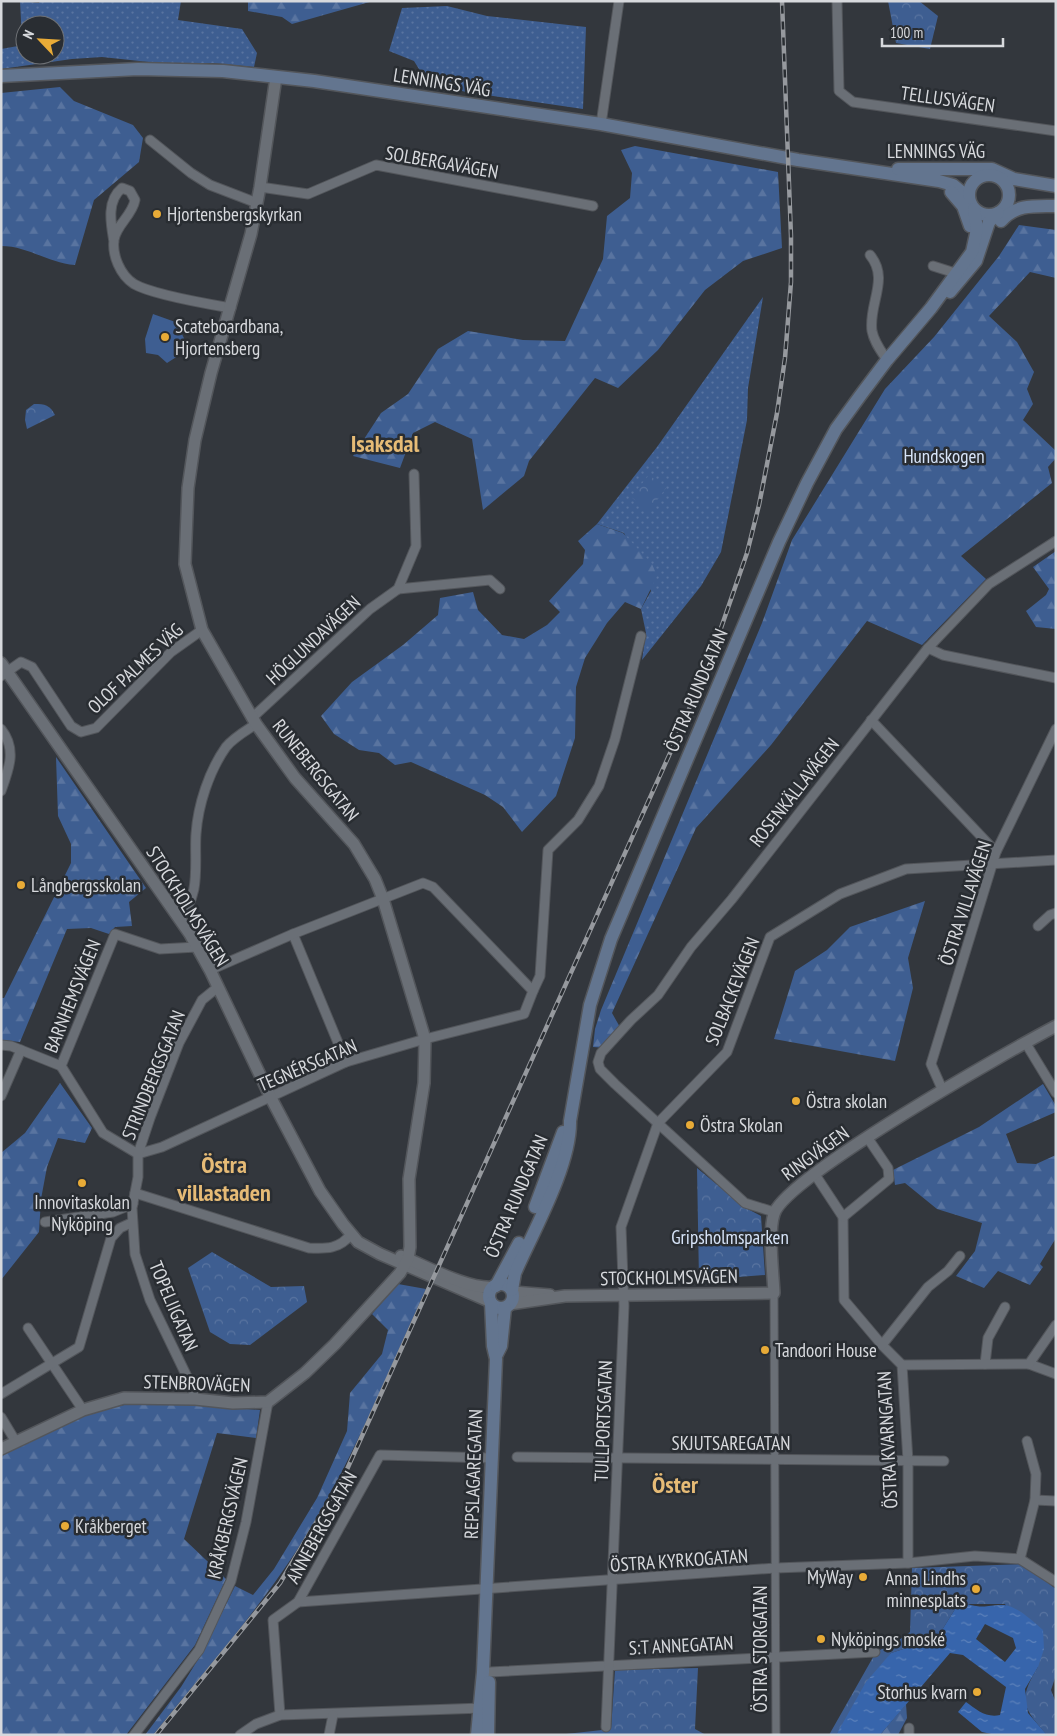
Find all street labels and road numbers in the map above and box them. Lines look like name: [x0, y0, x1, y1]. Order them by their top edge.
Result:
street label: LENNINGS VÄG: [392, 62, 492, 102]
street label: TELLUSVÄGEN: [899, 81, 997, 117]
street label: LENNINGS VÄG: [887, 139, 985, 163]
street label: SOLBERGAVÄGEN: [384, 140, 500, 184]
street label: HÖGLUNDAVÄGEN: [261, 590, 365, 690]
street label: OLOF PALMES VÄG: [82, 618, 188, 718]
street label: ÖSTRA RUNDGATAN: [659, 625, 733, 755]
street label: RUNEBERGSGATAN: [267, 714, 365, 826]
street label: ROSENKÄLLAVÄGEN: [744, 733, 844, 851]
street label: ÖSTRA VILLAVÄGEN: [934, 838, 996, 968]
street label: STOCKHOLMSVÄGEN: [141, 841, 235, 971]
street label: SOLBACKEVÄGEN: [699, 933, 765, 1049]
street label: BARNHEMSVÄGEN: [38, 936, 106, 1056]
street label: STRINDBERGSGATAN: [116, 1007, 190, 1143]
street label: TEGNÉRSGATAN: [254, 1033, 360, 1097]
street label: RINGVÄGEN: [777, 1121, 853, 1185]
street label: ÖSTRA RUNDGATAN: [479, 1131, 553, 1261]
street label: TOPELIIGATAN: [144, 1257, 204, 1355]
street label: STOCKHOLMSVÄGEN: [600, 1264, 738, 1290]
street label: TULLPORTSGATAN: [589, 1360, 617, 1482]
street label: STENBROVÄGEN: [143, 1369, 251, 1397]
street label: ÖSTRA KVARNGATAN: [871, 1371, 903, 1509]
street label: REPSLAGAREGATAN: [459, 1409, 487, 1539]
street label: SKJUTSAREGATAN: [672, 1431, 790, 1455]
street label: KRÅKBERGSVÄGEN: [201, 1455, 253, 1581]
street label: ANNEBERGSGATAN: [280, 1467, 362, 1587]
street label: ÖSTRA KYRKOGATAN: [609, 1543, 749, 1577]
street label: ÖSTRA STORGATAN: [748, 1585, 772, 1713]
street label: S:T ANNEGATAN: [628, 1630, 734, 1660]

